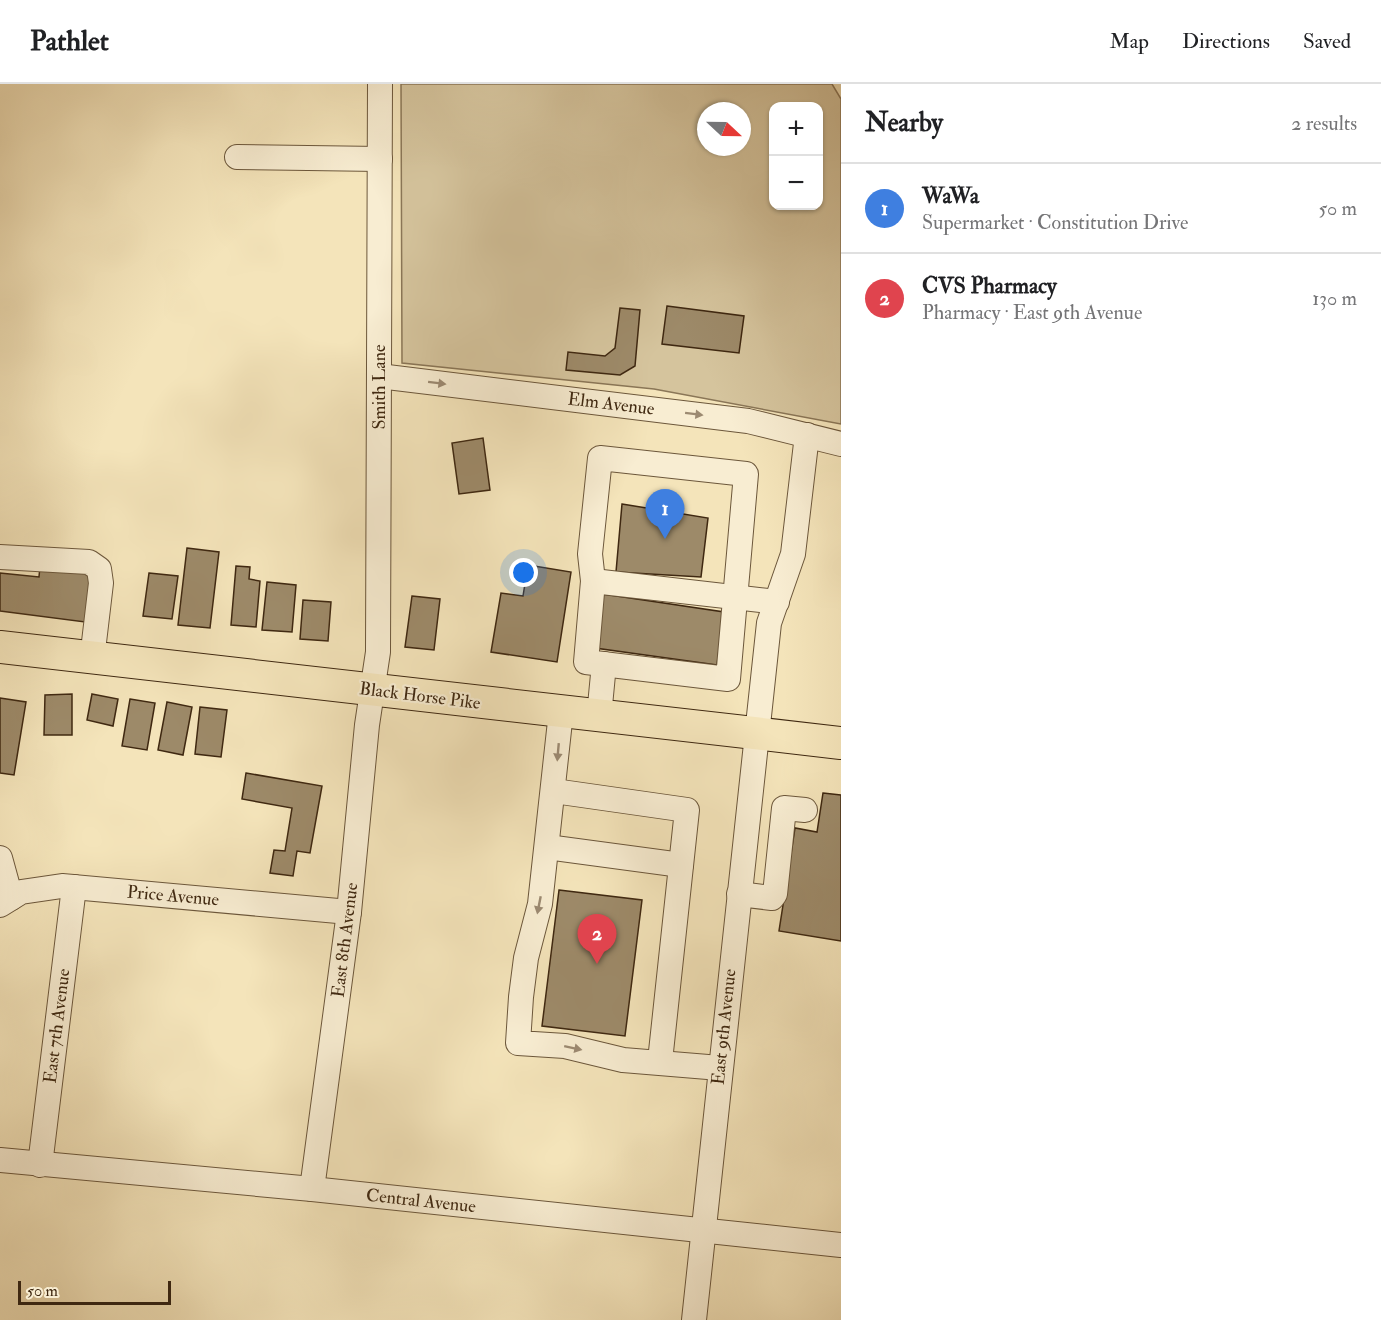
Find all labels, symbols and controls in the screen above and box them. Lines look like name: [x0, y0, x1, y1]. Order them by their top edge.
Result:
text: Pathlet: [30, 24, 109, 59]
text: Map: [1109, 28, 1149, 55]
text: Directions: [1182, 28, 1270, 55]
text: Saved: [1303, 28, 1351, 55]
north arrow: [697, 102, 751, 156]
map controls: [769, 102, 823, 210]
button: +: [769, 102, 823, 156]
text: Nearby: [865, 107, 943, 139]
text: 2 results: [1291, 111, 1357, 136]
button: −: [769, 156, 823, 210]
text: WaWa: [922, 182, 979, 210]
text: 1: [881, 196, 888, 221]
text: 50 m: [1318, 196, 1357, 221]
text: Supermarket · Constitution Drive: [922, 210, 1188, 235]
text: CVS Pharmacy: [922, 272, 1057, 300]
text: 2: [879, 286, 890, 311]
text: 130 m: [1312, 286, 1357, 311]
text: Pharmacy · East 9th Avenue: [922, 300, 1142, 325]
street label: Smith Lane: [368, 344, 391, 429]
one-way arrow: [428, 378, 447, 388]
street label: Elm Avenue: [566, 387, 656, 421]
one-way arrow: [684, 409, 703, 419]
pin: 1: [646, 490, 684, 539]
your location: [509, 558, 538, 587]
street label: Black Horse Pike: [358, 677, 482, 715]
one-way arrow: [553, 742, 563, 761]
street label: Price Avenue: [126, 881, 221, 912]
street label: East 8th Avenue: [327, 881, 364, 999]
one-way arrow: [534, 895, 543, 914]
pin: 2: [578, 914, 616, 964]
street label: East 7th Avenue: [39, 967, 76, 1085]
street label: East 9th Avenue: [706, 967, 742, 1086]
one-way arrow: [563, 1044, 582, 1053]
street label: Central Avenue: [365, 1184, 478, 1218]
scale bar: [18, 1278, 171, 1306]
text: 50 m: [27, 1281, 58, 1301]

